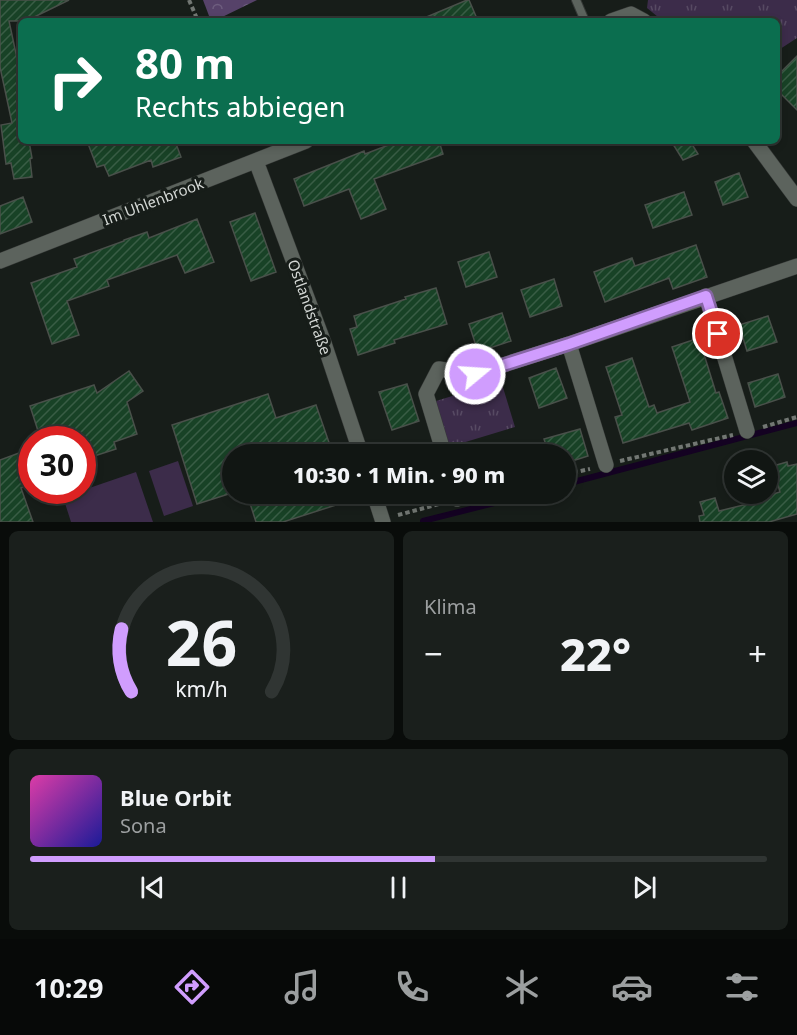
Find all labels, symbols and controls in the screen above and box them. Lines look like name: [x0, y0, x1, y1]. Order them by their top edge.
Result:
text: 80 m: [135, 34, 235, 91]
icon: right: [36, 42, 114, 120]
text: Rechts abbiegen: [135, 88, 345, 125]
street label: Im Uhlenbrook: [100, 173, 206, 229]
street label: Ostlandstraße: [284, 257, 336, 357]
pin: [692, 308, 743, 359]
icon: arrive: [701, 317, 734, 350]
position arrow: [443, 342, 507, 406]
speed limit sign: 30: [18, 426, 96, 504]
map controls: [724, 450, 778, 504]
button: layers: [724, 450, 778, 504]
text: 10:30 · 1 Min. · 90 m: [293, 459, 505, 489]
text: Klima: [424, 593, 477, 620]
text: 26: [166, 599, 237, 684]
text: 22°: [560, 623, 631, 684]
text: −: [424, 631, 443, 676]
text: +: [748, 631, 767, 676]
text: km/h: [175, 675, 228, 704]
text: Blue Orbit: [120, 782, 232, 812]
text: Sona: [120, 812, 167, 839]
icon: previous: [136, 871, 169, 904]
icon: pause: [382, 871, 415, 904]
icon: next: [628, 871, 661, 904]
icon: directions: [171, 966, 213, 1008]
icon: music: [281, 966, 323, 1008]
icon: phone: [391, 966, 433, 1008]
icon: climate: [501, 966, 543, 1008]
icon: car: [611, 966, 653, 1008]
icon: filters: [721, 966, 763, 1008]
text: 10:29: [34, 969, 103, 1006]

